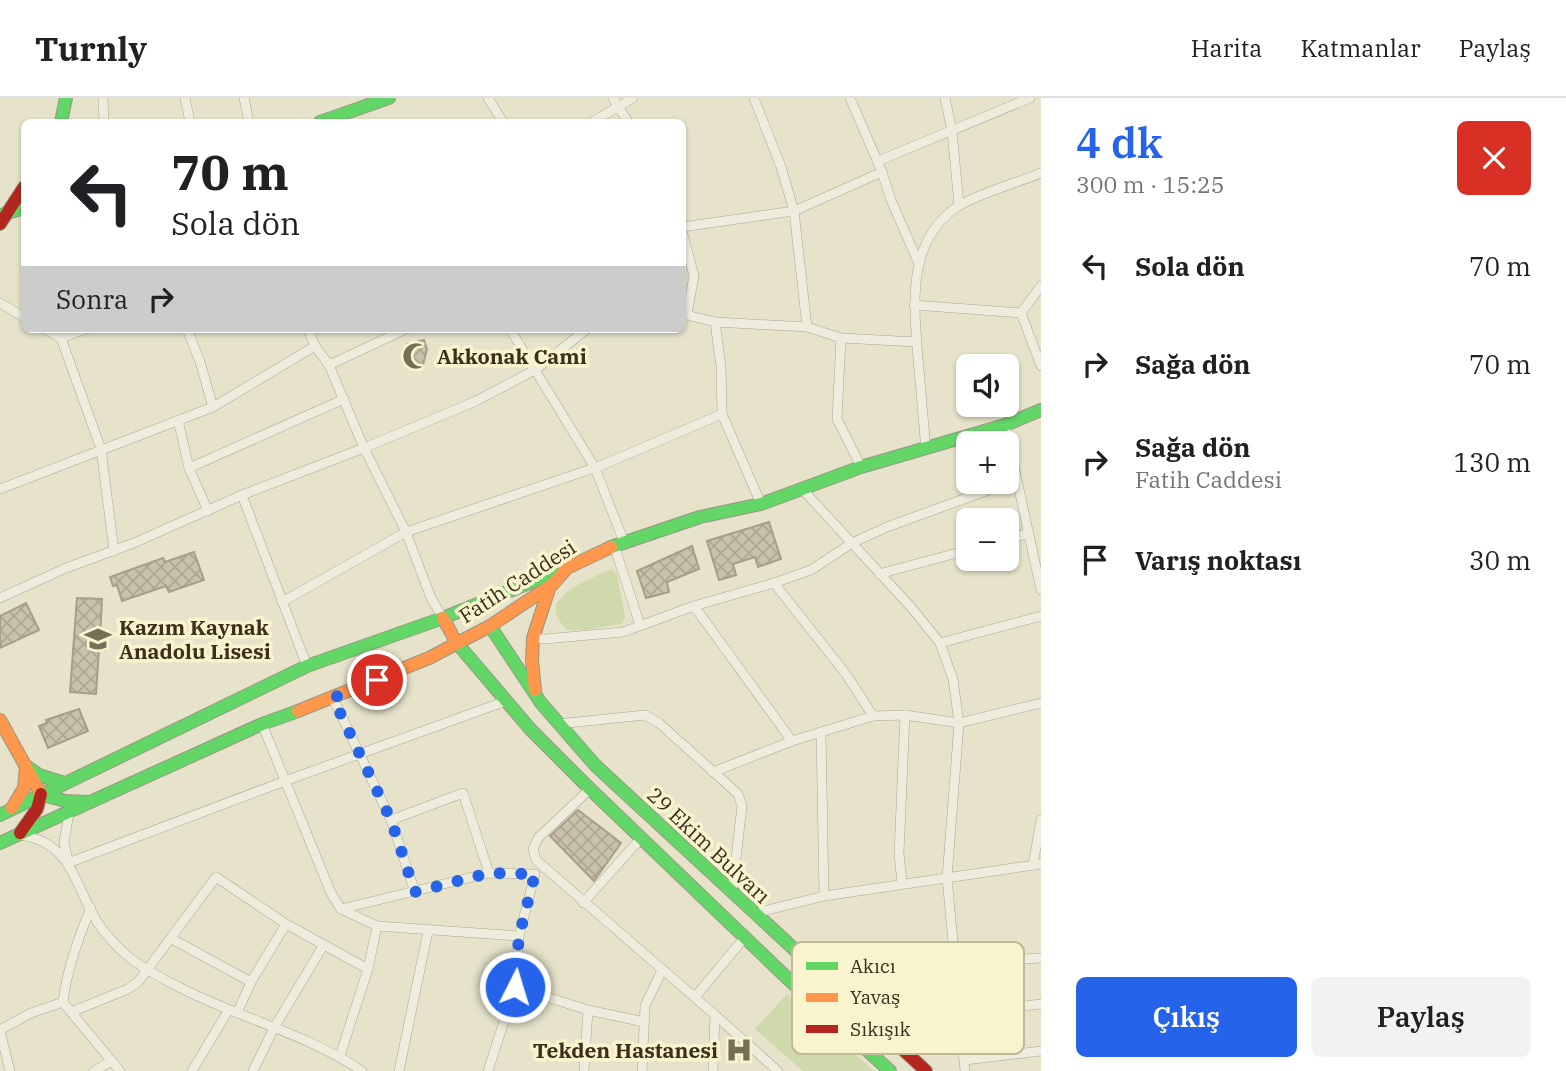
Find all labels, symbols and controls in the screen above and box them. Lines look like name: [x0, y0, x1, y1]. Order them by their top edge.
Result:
text: Turnly: [35, 27, 147, 70]
text: Harita: [1191, 32, 1262, 64]
text: Katmanlar: [1300, 32, 1421, 64]
text: Paylaş: [1459, 32, 1531, 64]
text: 4 dk: [1076, 115, 1163, 170]
button: close: [1457, 121, 1531, 195]
text: 70 m: [171, 140, 289, 203]
icon: left: [56, 147, 147, 238]
text: 300 m · 15:25: [1076, 169, 1225, 199]
text: Sola dön: [171, 202, 300, 244]
icon: left: [1076, 247, 1114, 285]
text: Sola dön: [1135, 249, 1245, 283]
text: 70 m: [1469, 249, 1531, 283]
icon: right: [142, 280, 180, 318]
text: Sonra: [56, 282, 128, 316]
mosque icon: Akkonak Cami: [401, 341, 431, 371]
place label: Akkonak Cami: [437, 342, 587, 370]
icon: right: [1076, 345, 1114, 383]
text: Sağa dön: [1135, 347, 1251, 381]
text: 70 m: [1469, 347, 1531, 381]
map controls: [956, 354, 1019, 571]
button: sound: [956, 354, 1019, 417]
text: Sağa dön: [1135, 430, 1251, 464]
button: +: [956, 431, 1019, 494]
icon: right: [1076, 443, 1114, 481]
text: 130 m: [1453, 445, 1531, 479]
text: Fatih Caddesi: [1135, 464, 1282, 494]
button: −: [956, 508, 1019, 571]
street label: Fatih Caddesi: [453, 533, 581, 629]
icon: arrive: [1076, 541, 1114, 579]
text: Varış noktası: [1135, 543, 1301, 577]
text: 30 m: [1469, 543, 1531, 577]
place label: Kazım Kaynak Anadolu Lisesi: [119, 613, 271, 665]
school or university icon: Kazım Kaynak Anadolu Lisesi: [83, 624, 113, 654]
pin: [347, 650, 407, 710]
icon: arrive: [358, 661, 396, 699]
street label: 29 Ekim Bulvarı: [641, 781, 777, 909]
legend: [792, 942, 1024, 1054]
position arrow: [478, 950, 552, 1024]
text: Akıcı: [850, 954, 896, 978]
button: Çıkış: [1076, 977, 1297, 1057]
button: Paylaş: [1311, 977, 1531, 1057]
text: Yavaş: [850, 985, 900, 1009]
text: Sıkışık: [850, 1017, 911, 1041]
hospital icon: Tekden Hastanesi: [724, 1035, 754, 1065]
place label: Tekden Hastanesi: [533, 1036, 718, 1064]

